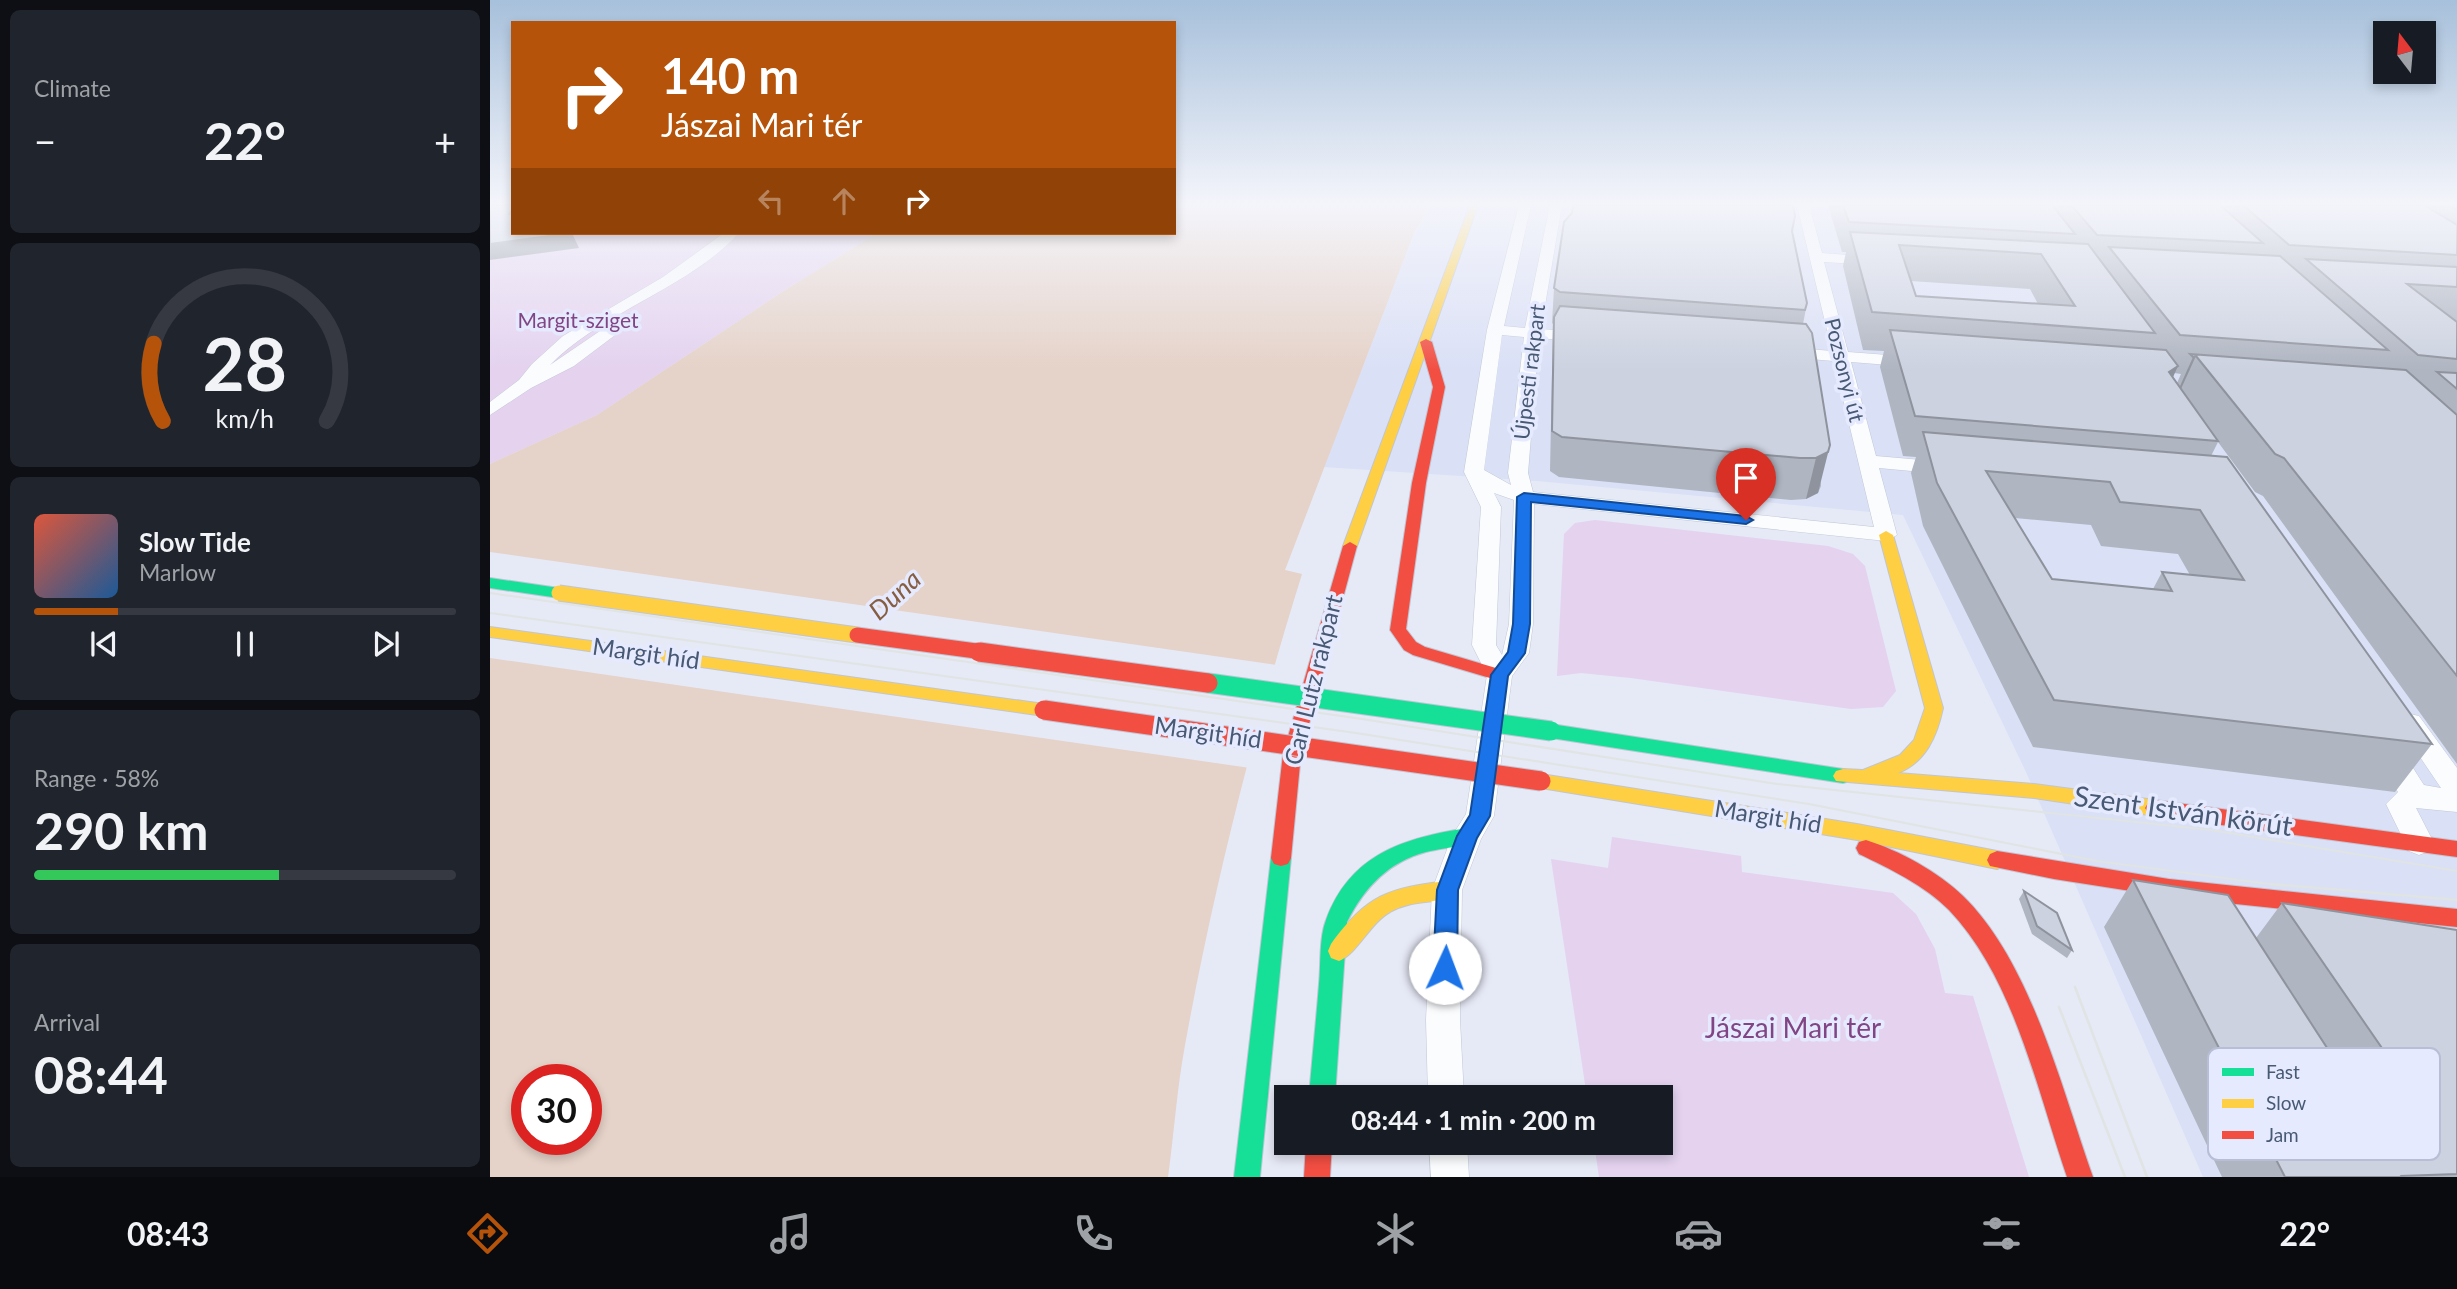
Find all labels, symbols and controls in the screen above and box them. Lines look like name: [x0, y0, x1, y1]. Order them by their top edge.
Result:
north arrow: [2373, 21, 2436, 84]
map controls: [2373, 21, 2436, 84]
text: 140 m: [661, 46, 799, 104]
icon: right: [546, 49, 637, 140]
text: Climate: [34, 74, 111, 102]
text: Jászai Mari tér: [661, 105, 862, 144]
text: 22°: [204, 109, 286, 171]
text: −: [34, 118, 56, 164]
text: +: [434, 118, 456, 164]
icon: left: [752, 182, 790, 220]
icon: ahead: [825, 182, 863, 220]
icon: right: [898, 182, 936, 220]
street label: Újpesti rakpart: [1508, 302, 1549, 441]
park label: Margit-sziget: [517, 307, 639, 332]
street label: Pozsonyi út: [1820, 315, 1871, 425]
text: 28: [203, 320, 287, 408]
text: km/h: [216, 403, 274, 433]
pin: [1716, 448, 1776, 520]
icon: arrive: [1727, 459, 1765, 497]
text: Slow Tide: [139, 526, 251, 558]
text: Marlow: [139, 558, 216, 586]
water label: Duna: [862, 563, 927, 626]
street label: Carl Lutz rakpart: [1277, 591, 1348, 768]
icon: previous: [85, 625, 123, 663]
icon: pause: [226, 625, 264, 663]
icon: next: [367, 625, 405, 663]
street label: Margit híd: [591, 631, 702, 674]
street label: Margit híd: [1153, 710, 1264, 753]
text: Range · 58%: [34, 764, 159, 792]
street label: Szent István körút: [2072, 778, 2294, 842]
street label: Margit híd: [1713, 793, 1824, 838]
text: 290 km: [34, 799, 208, 861]
position arrow: [1408, 931, 1482, 1005]
text: Arrival: [34, 1008, 100, 1036]
park label: Jászai Mari tér: [1705, 1010, 1881, 1044]
text: 08:44: [34, 1043, 168, 1105]
legend: [2208, 1048, 2440, 1160]
text: Fast: [2266, 1060, 2300, 1083]
speed limit sign: 30: [511, 1064, 602, 1155]
text: Slow: [2266, 1091, 2306, 1114]
text: 08:44 · 1 min · 200 m: [1351, 1104, 1596, 1136]
text: Jam: [2266, 1123, 2299, 1146]
icon: directions: [463, 1209, 512, 1258]
icon: music: [766, 1209, 815, 1258]
icon: phone: [1069, 1209, 1118, 1258]
icon: climate: [1371, 1209, 1420, 1258]
icon: car: [1674, 1209, 1723, 1258]
icon: filters: [1977, 1209, 2026, 1258]
text: 08:43: [127, 1214, 209, 1253]
text: 22°: [2280, 1214, 2330, 1253]

